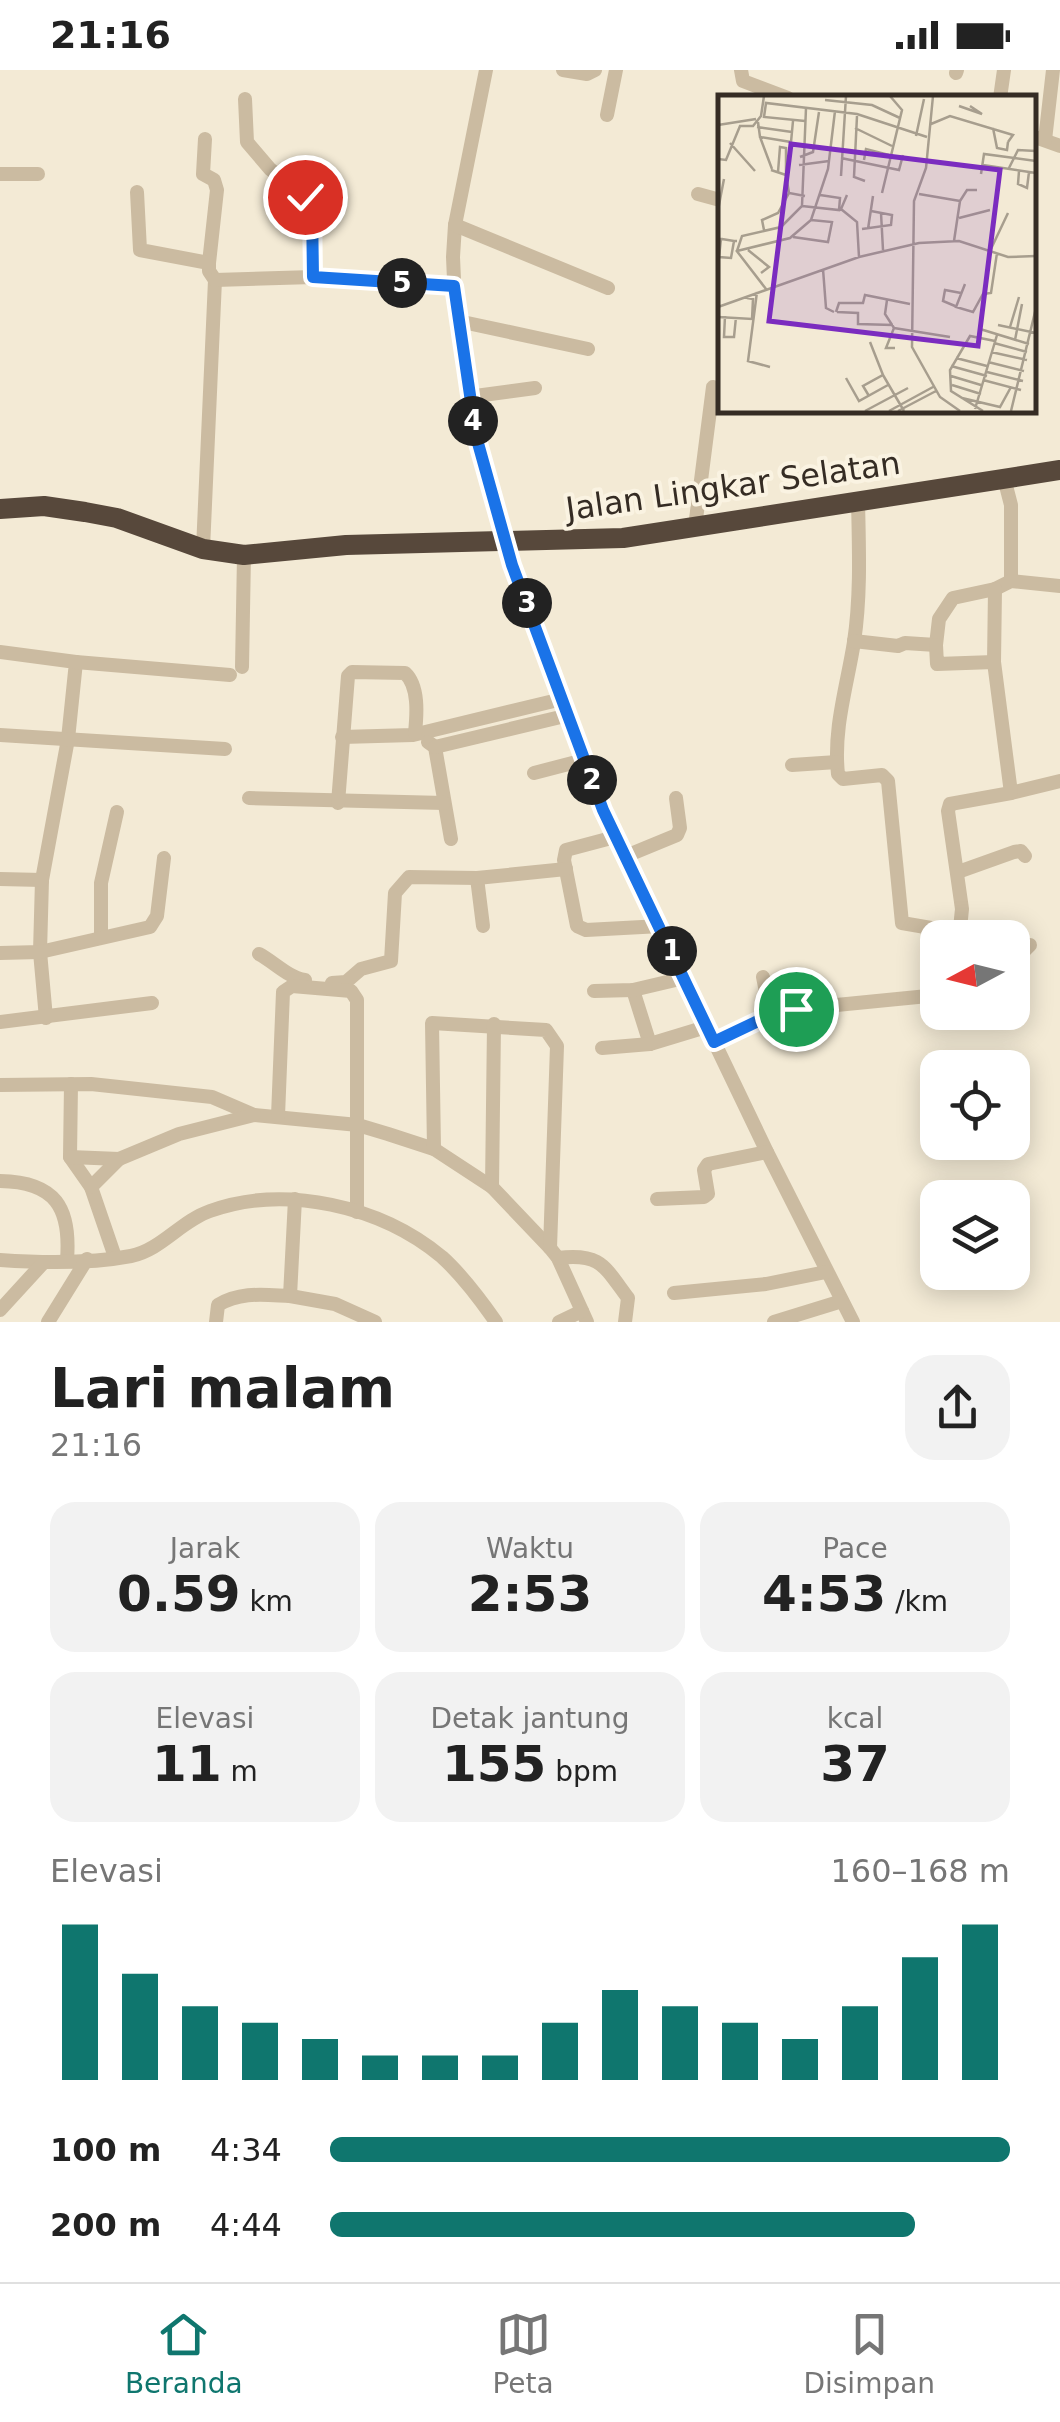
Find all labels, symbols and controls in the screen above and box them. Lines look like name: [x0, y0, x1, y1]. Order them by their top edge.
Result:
text: 21:16: [50, 13, 171, 57]
inset map: [718, 95, 1035, 412]
pin: [263, 155, 348, 240]
icon: check: [278, 170, 333, 225]
pin: 5: [377, 258, 427, 308]
text: 5: [392, 266, 412, 299]
pin: 4: [448, 396, 498, 446]
text: 4: [463, 404, 483, 437]
street label: Jalan Lingkar Selatan: [561, 444, 903, 529]
pin: 3: [502, 578, 552, 628]
text: 3: [517, 586, 537, 619]
pin: 2: [567, 755, 617, 805]
text: 2: [582, 763, 602, 796]
north arrow: [920, 920, 1030, 1030]
map controls: [920, 920, 1030, 1290]
pin: 1: [647, 926, 697, 976]
text: 1: [662, 934, 682, 967]
pin: [754, 967, 839, 1052]
icon: arrive: [769, 982, 824, 1037]
button: locate: [920, 1050, 1030, 1160]
button: layers: [920, 1180, 1030, 1290]
button: share: [905, 1355, 1010, 1460]
text: Lari malam: [50, 1356, 395, 1420]
text: 21:16: [50, 1426, 142, 1464]
text: Jarak: [170, 1532, 240, 1565]
text: Waktu: [486, 1532, 574, 1565]
text: Pace: [822, 1532, 888, 1565]
text: 0.59: [117, 1565, 240, 1623]
text: 2:53: [468, 1565, 592, 1623]
text: 4:53: [762, 1565, 886, 1623]
text: km: [240, 1585, 293, 1618]
text: /km: [886, 1585, 948, 1618]
text: Elevasi: [156, 1702, 254, 1735]
text: Detak jantung: [431, 1702, 629, 1735]
text: kcal: [827, 1702, 883, 1735]
text: 11: [152, 1735, 222, 1793]
text: 155: [442, 1735, 546, 1793]
text: 37: [820, 1735, 890, 1793]
text: m: [222, 1755, 258, 1788]
text: bpm: [546, 1755, 618, 1788]
text: Elevasi: [50, 1852, 163, 1890]
text: 160–168 m: [831, 1852, 1010, 1890]
text: 100 m: [50, 2131, 161, 2169]
text: 4:34: [210, 2131, 282, 2169]
text: 200 m: [50, 2206, 161, 2244]
text: 4:44: [210, 2206, 282, 2244]
tab: Beranda: [125, 2307, 243, 2400]
tab: Peta: [492, 2307, 554, 2400]
tab: Disimpan: [803, 2307, 935, 2400]

